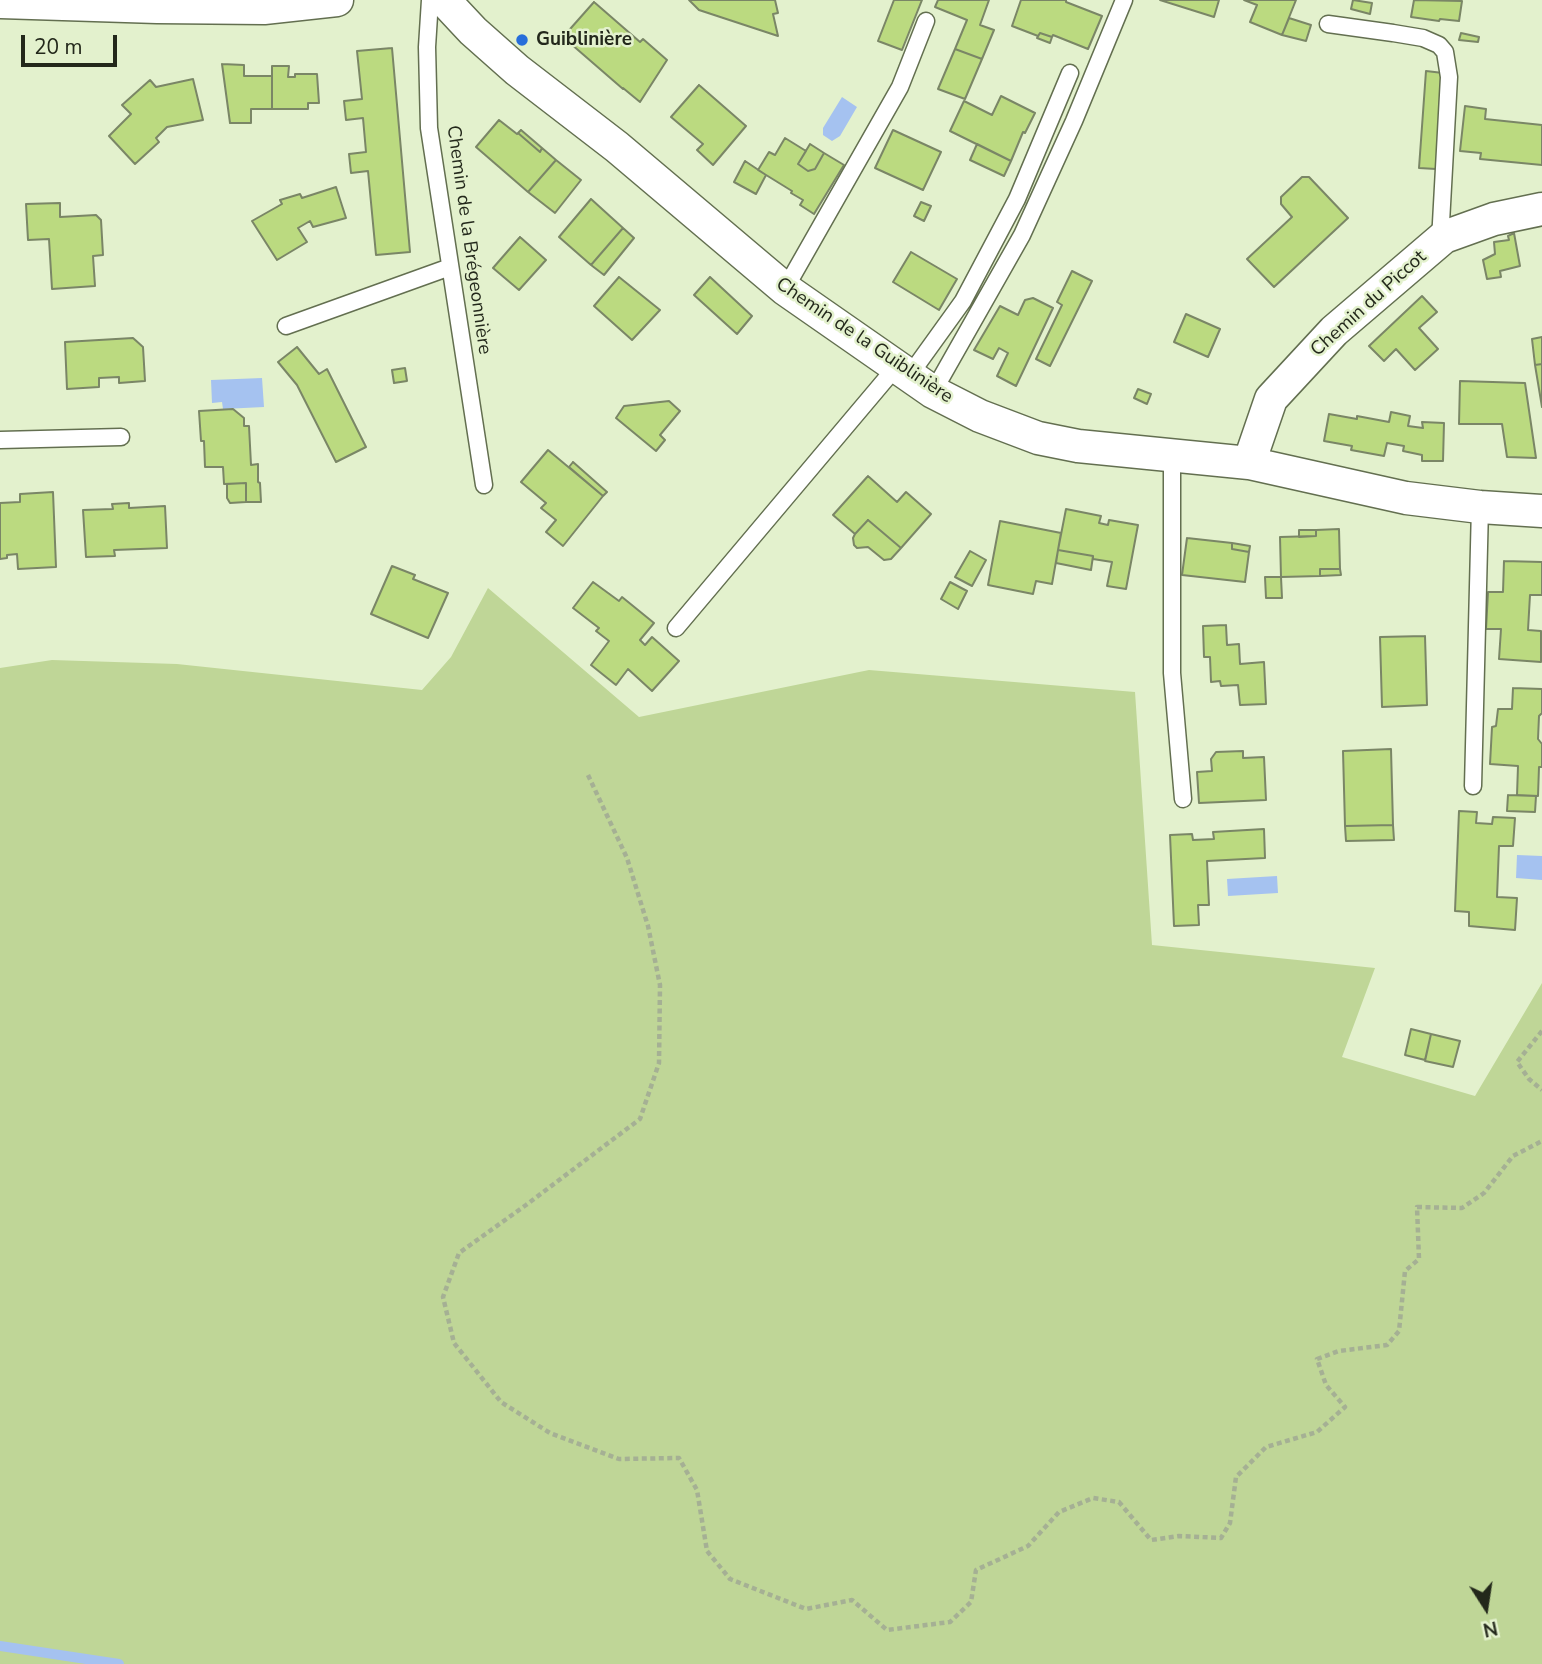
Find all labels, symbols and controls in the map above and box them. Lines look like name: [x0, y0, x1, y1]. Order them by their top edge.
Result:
scale bar: [24, 21, 121, 65]
place label: Guiblinière: [536, 29, 632, 51]
marker: Guiblinière: [514, 32, 530, 48]
text: 20 m: [34, 33, 83, 61]
street label: Chemin de la Brégeonnière: [441, 124, 495, 356]
street label: Chemin du Piccot: [1307, 246, 1431, 362]
street label: Chemin de la Guiblinière: [771, 273, 957, 409]
north arrow: [1451, 1573, 1521, 1643]
text: N: [1481, 1614, 1500, 1643]

